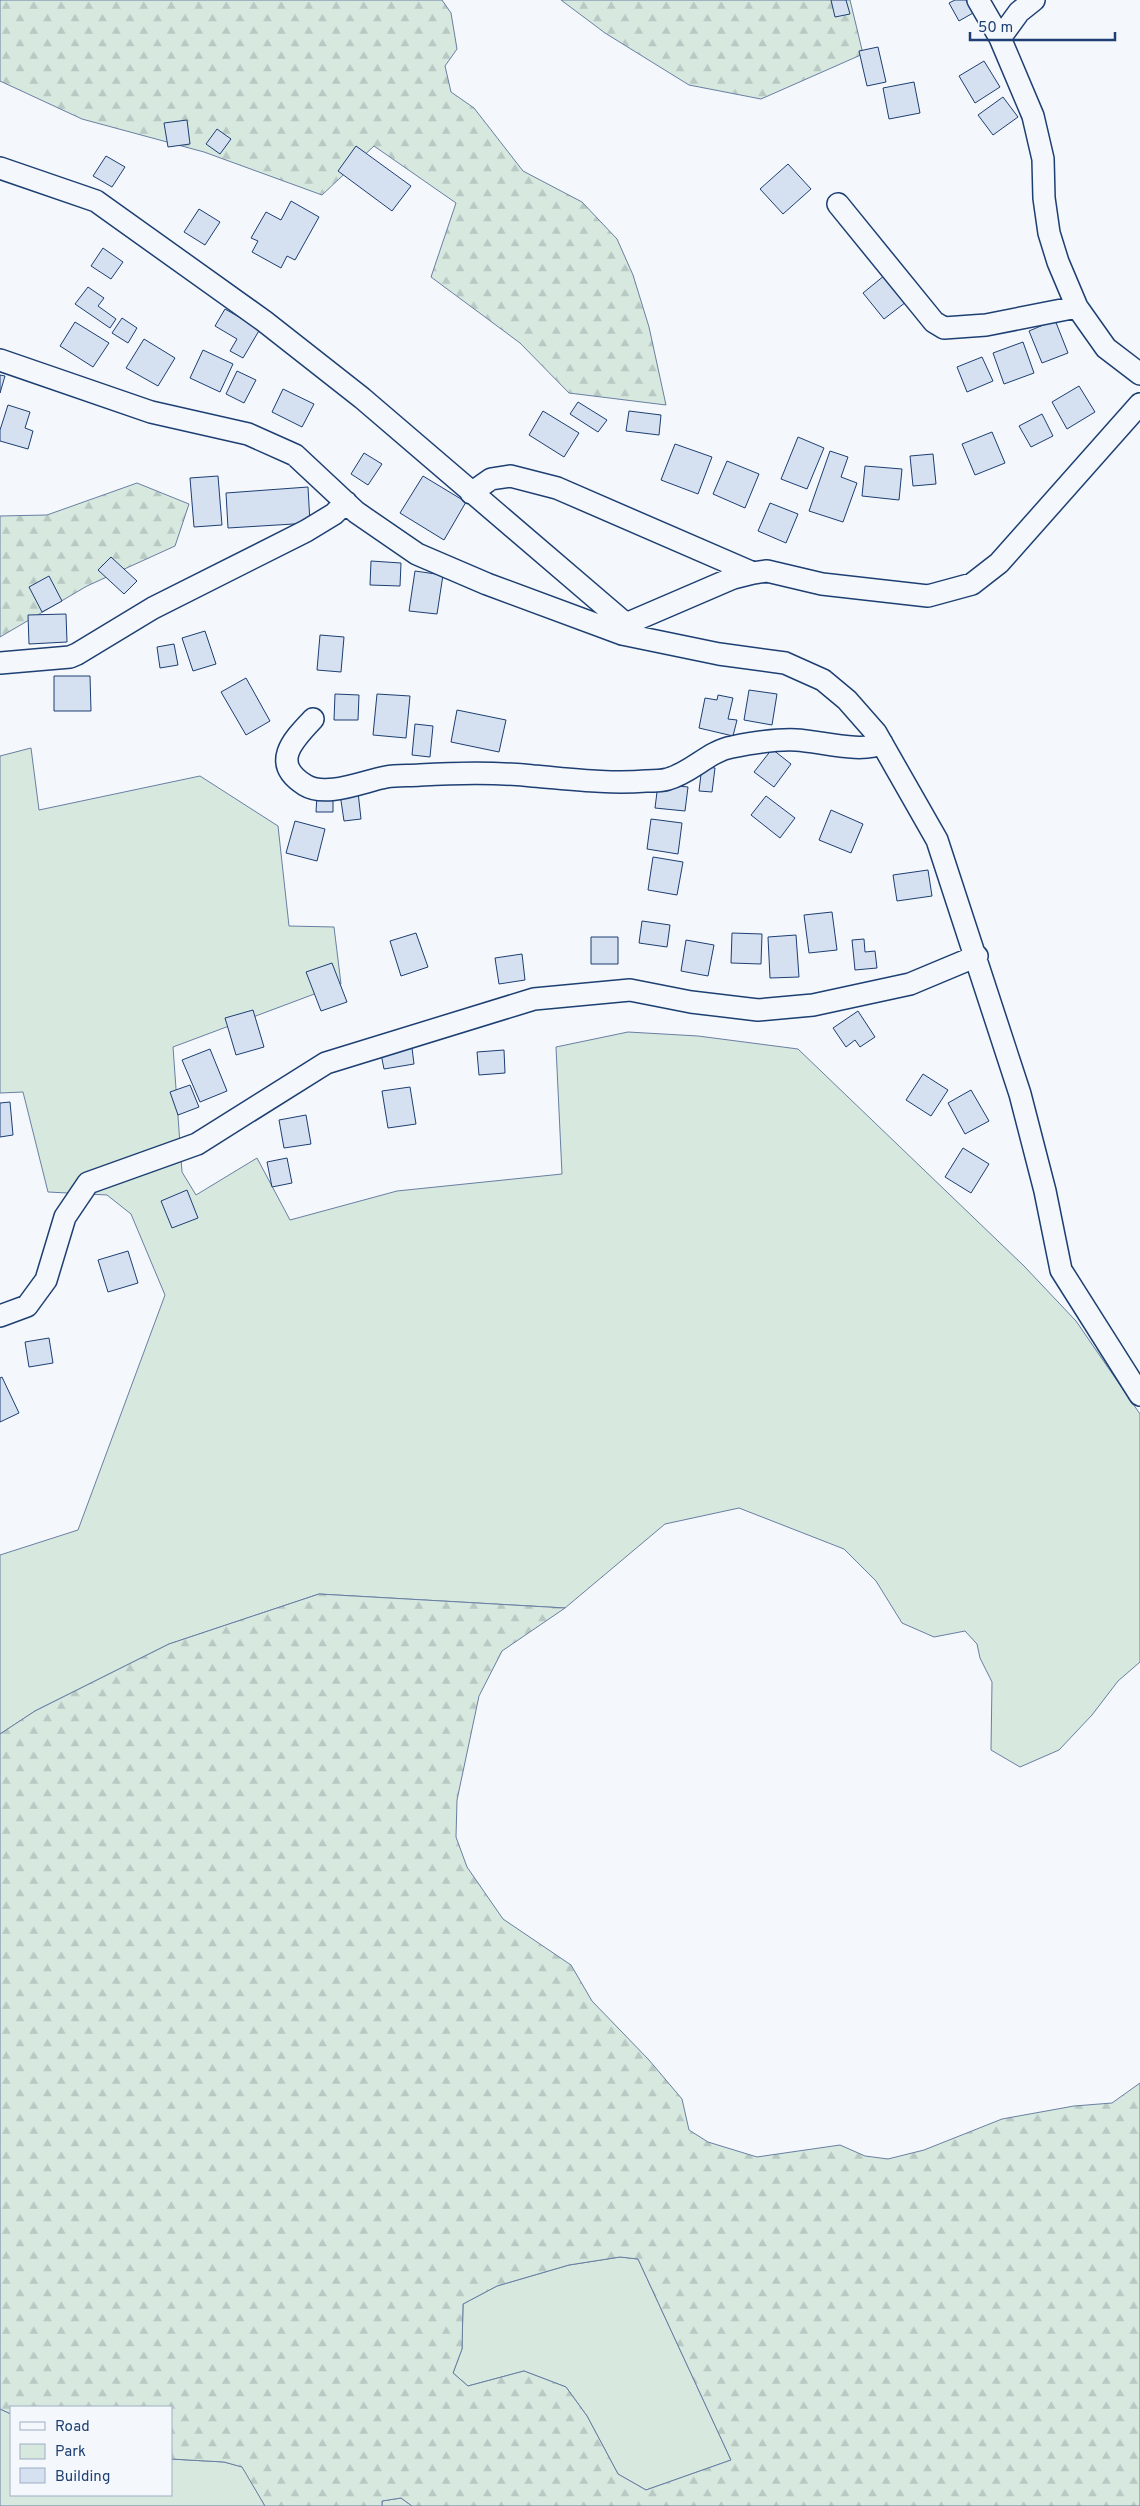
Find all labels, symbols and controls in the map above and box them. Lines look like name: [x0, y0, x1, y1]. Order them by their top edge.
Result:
scale bar: [970, 10, 1115, 42]
text: 50 m: [978, 19, 1013, 38]
legend: [10, 2406, 172, 2496]
text: Road: [55, 2418, 90, 2437]
text: Park: [55, 2443, 86, 2462]
text: Building: [55, 2468, 110, 2487]

